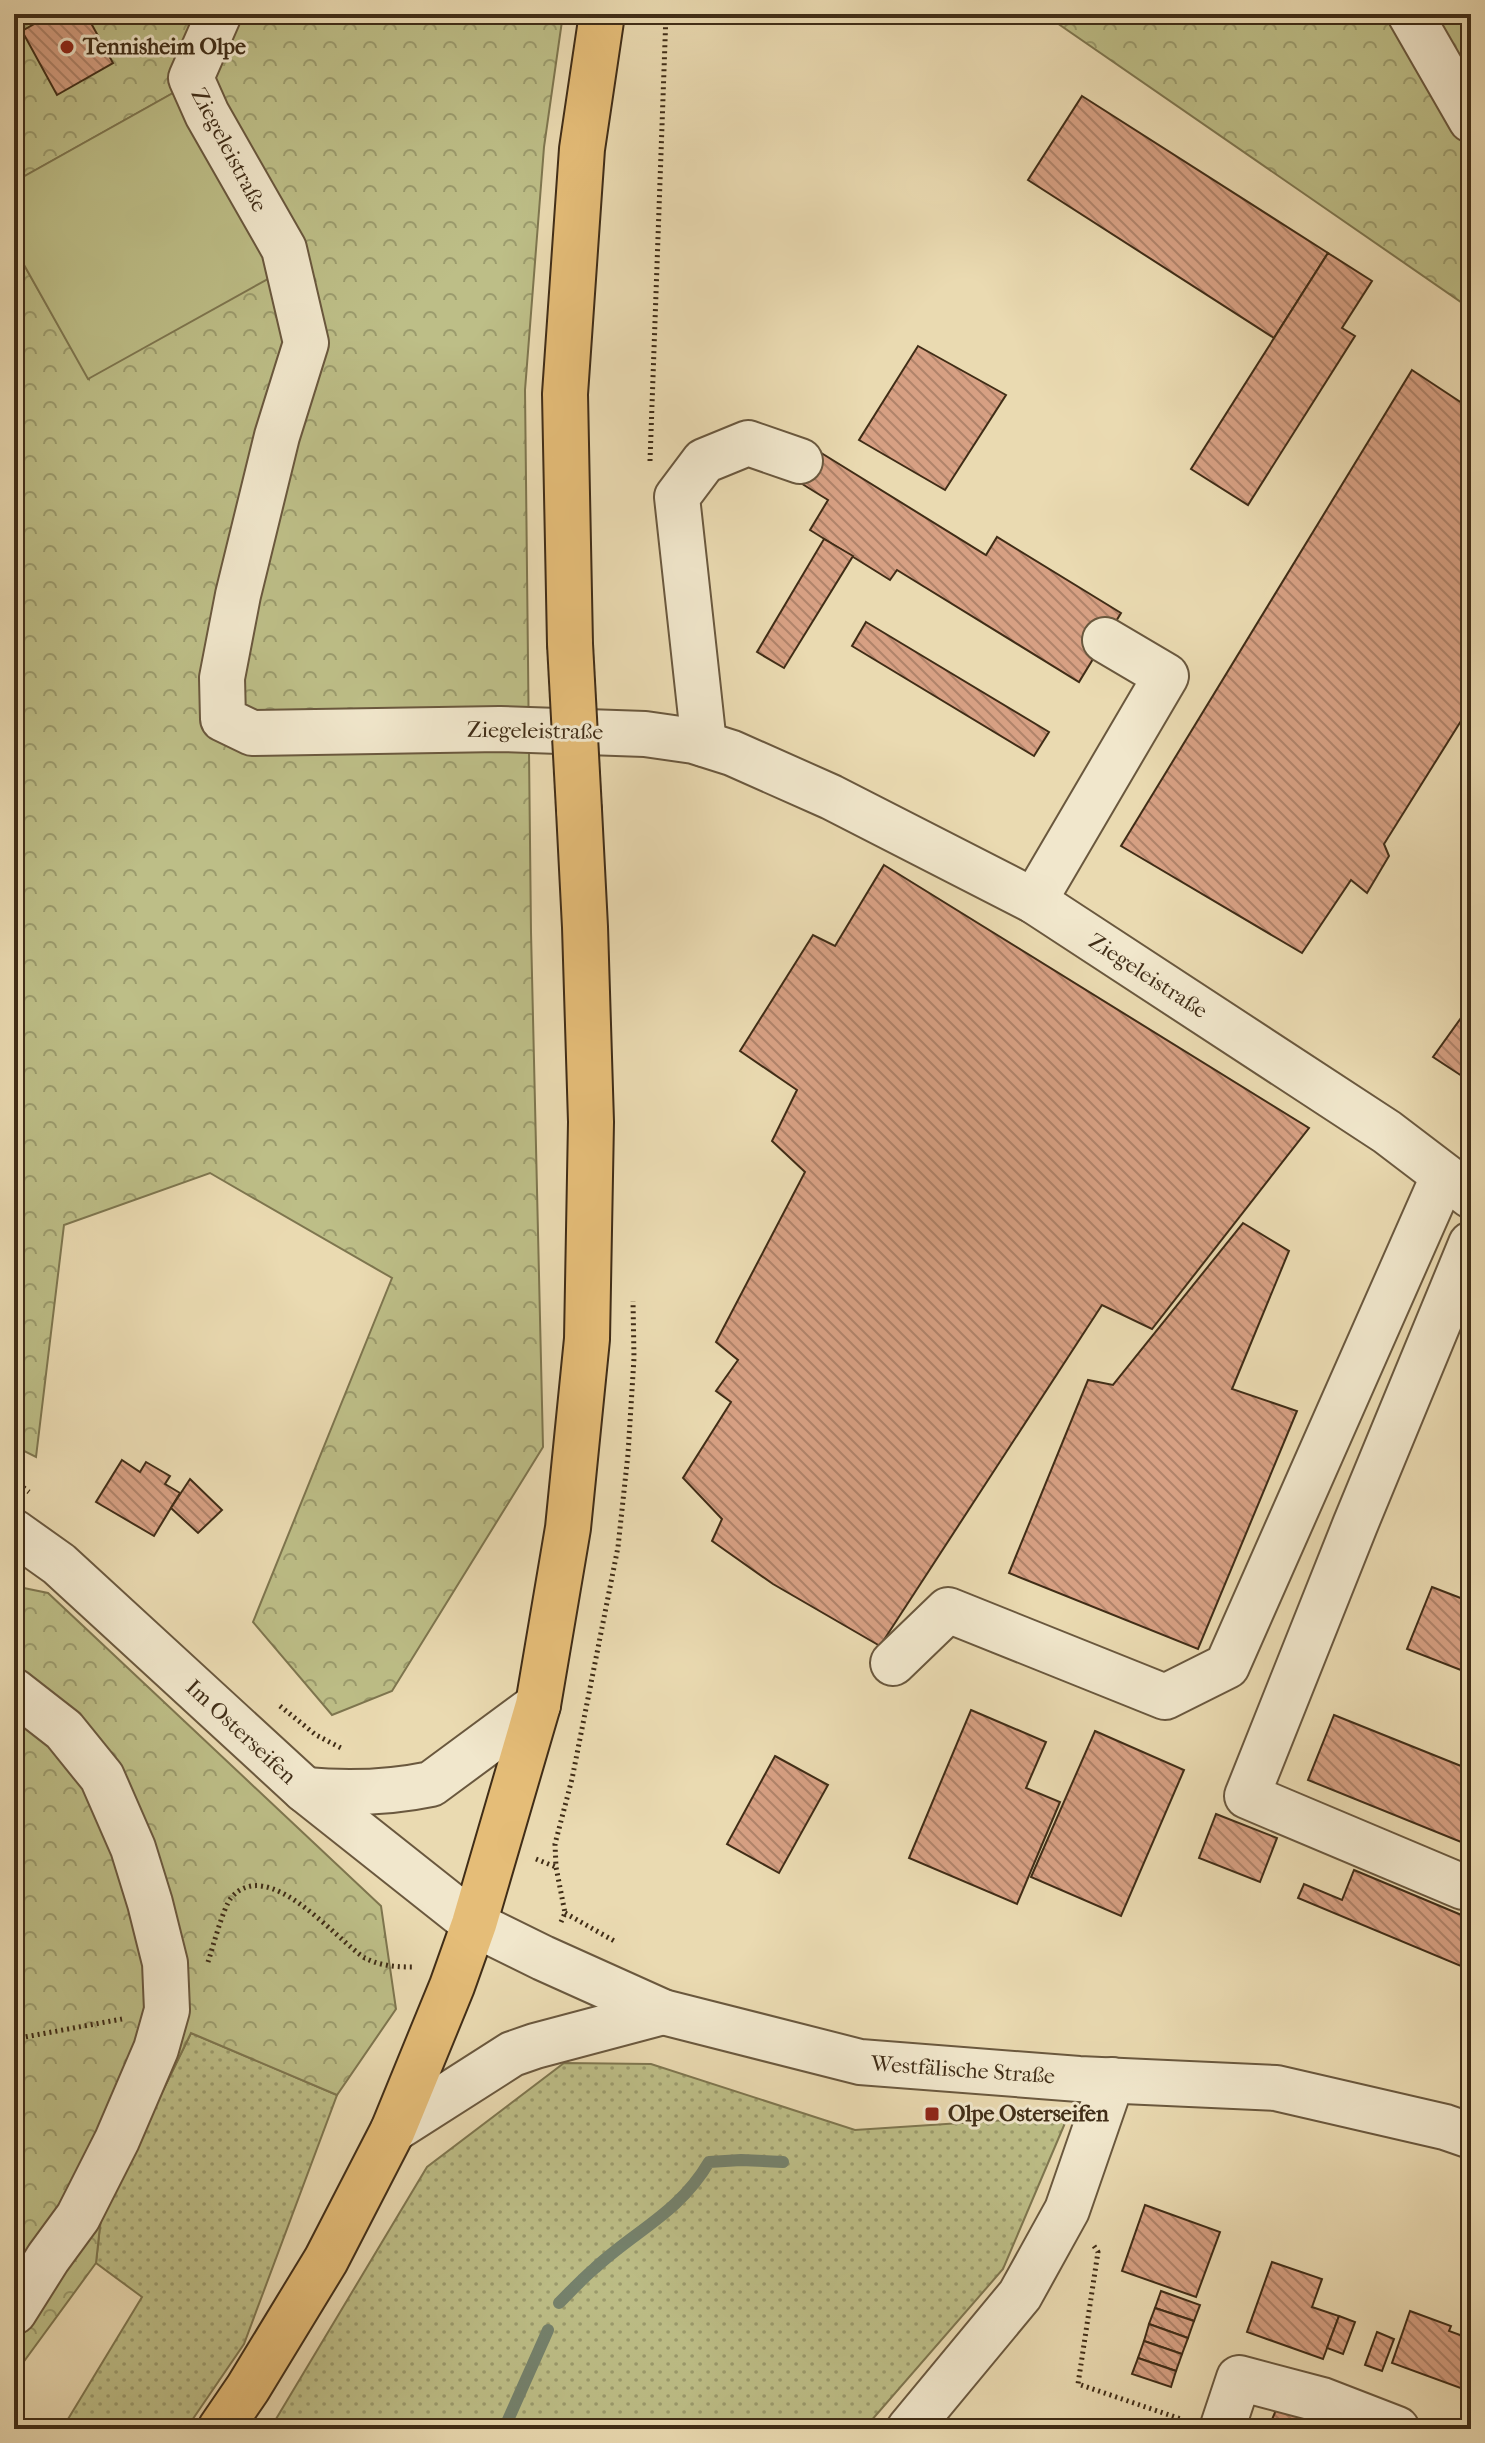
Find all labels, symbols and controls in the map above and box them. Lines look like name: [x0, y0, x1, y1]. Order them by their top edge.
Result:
place label: Tennisheim Olpe: [82, 34, 246, 60]
marker: Tennisheim Olpe: [58, 38, 76, 56]
street label: Ziegeleistraße: [186, 84, 273, 216]
street label: Ziegeleistraße: [467, 717, 604, 745]
street label: Ziegeleistraße: [1084, 928, 1212, 1024]
street label: Im Osterseifen: [180, 1674, 302, 1790]
street label: Westfälische Straße: [869, 2051, 1056, 2089]
place label: Olpe Osterseifen: [948, 2101, 1109, 2127]
marker: Olpe Osterseifen: [923, 2105, 941, 2123]

